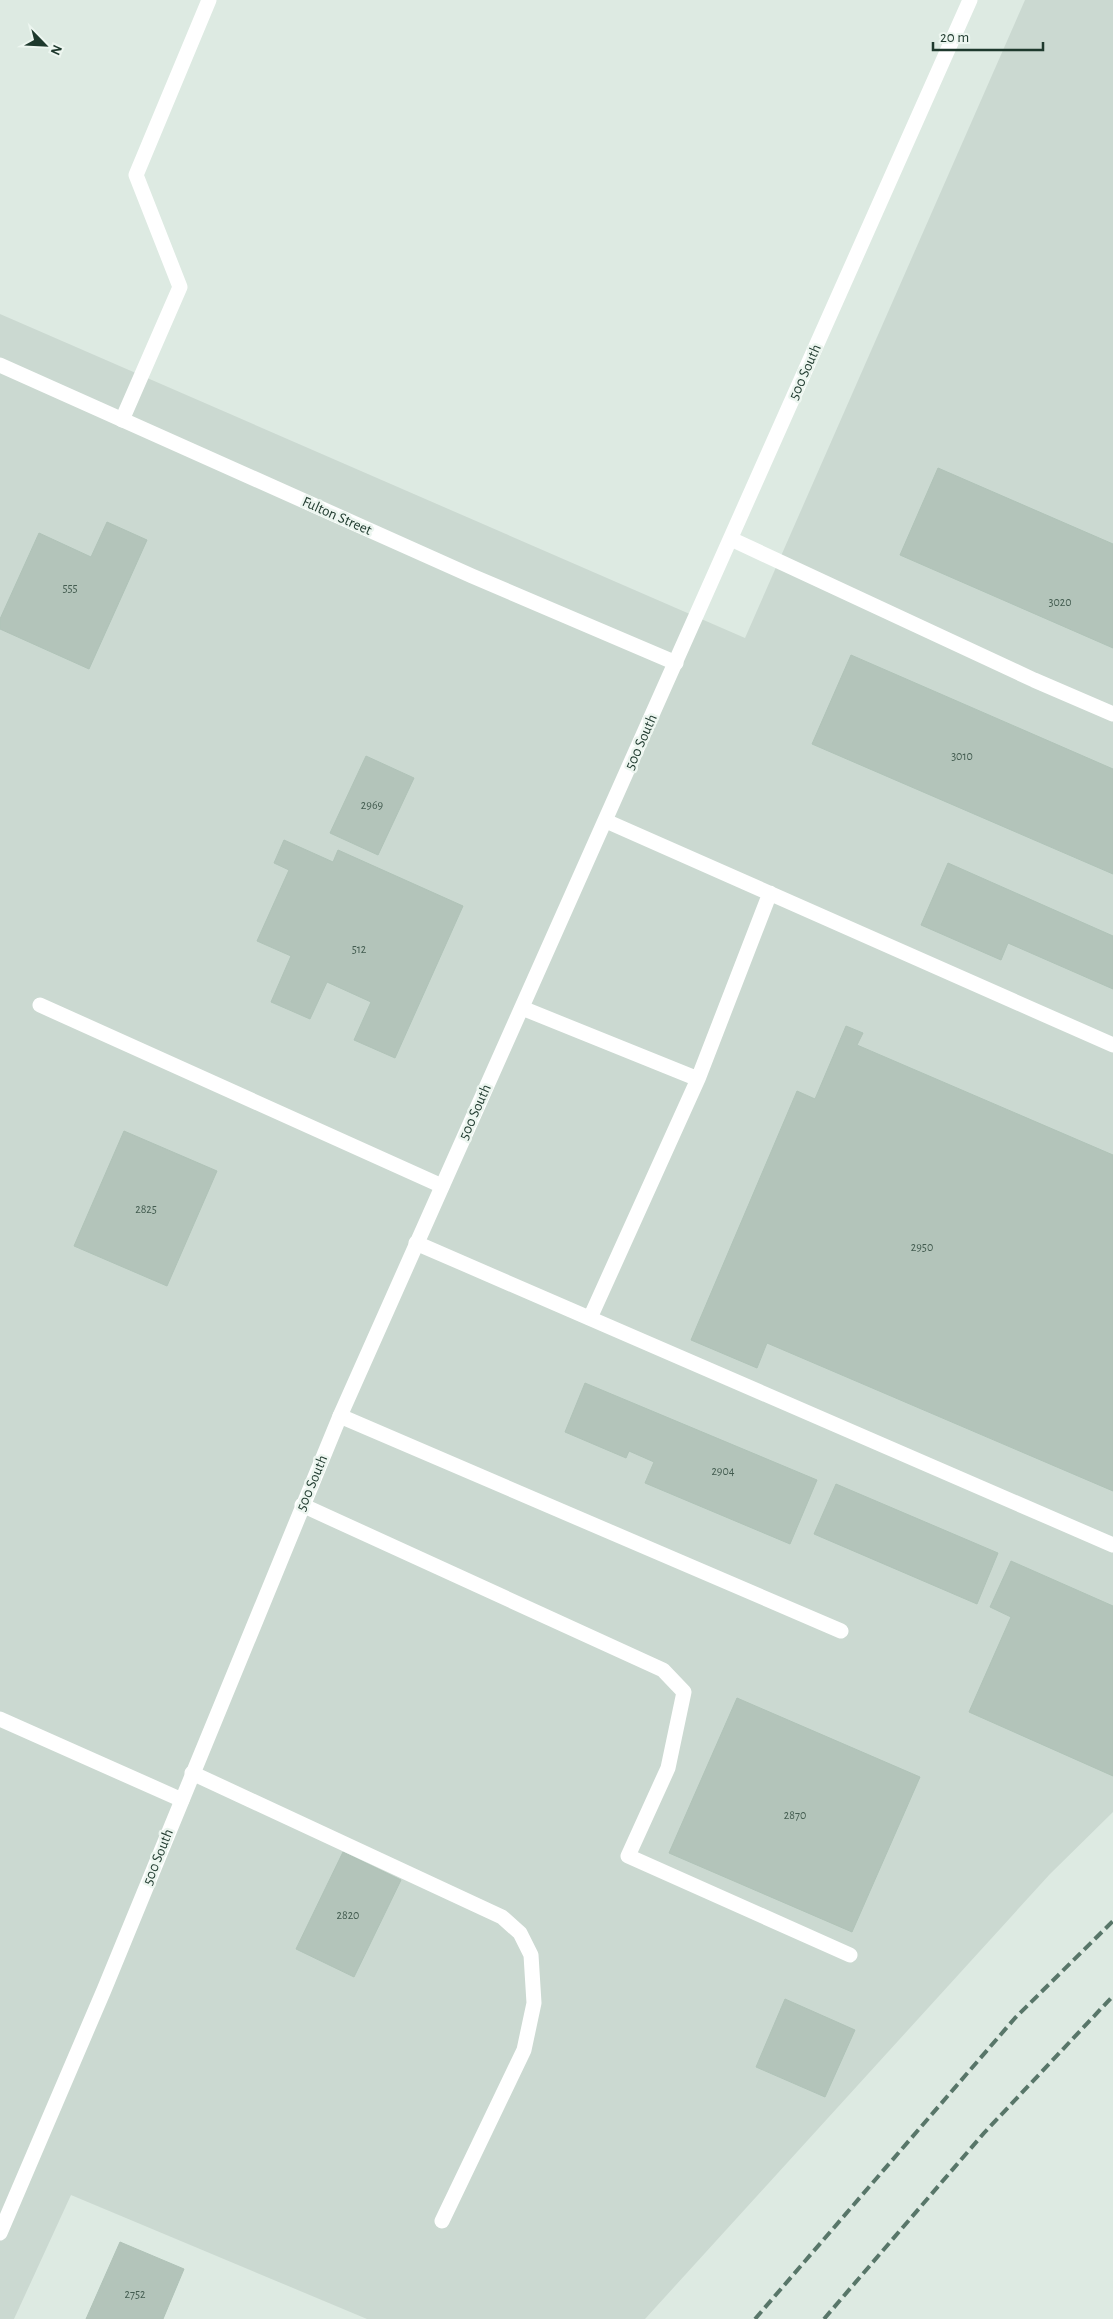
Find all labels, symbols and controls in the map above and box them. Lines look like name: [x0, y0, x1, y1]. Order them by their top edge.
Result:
north arrow: [20, 20, 70, 70]
scale bar: [933, 20, 1043, 52]
text: 20 m: [940, 30, 969, 45]
text: N: [48, 43, 64, 57]
street label: 500 South: [786, 342, 824, 402]
street label: Fulton Street: [300, 494, 374, 538]
house number: 555: [62, 582, 78, 594]
house number: 3020: [1048, 596, 1072, 608]
street label: 500 South: [622, 712, 660, 772]
house number: 3010: [951, 750, 973, 762]
house number: 2969: [361, 799, 384, 811]
house number: 512: [352, 943, 367, 955]
street label: 500 South: [456, 1082, 494, 1142]
house number: 2825: [135, 1203, 157, 1215]
house number: 2950: [911, 1241, 933, 1253]
street label: 500 South: [294, 1453, 330, 1513]
house number: 2904: [711, 1465, 735, 1477]
house number: 2870: [784, 1809, 806, 1821]
street label: 500 South: [140, 1827, 176, 1887]
house number: 2820: [337, 1909, 359, 1921]
house number: 2752: [125, 2288, 146, 2300]

